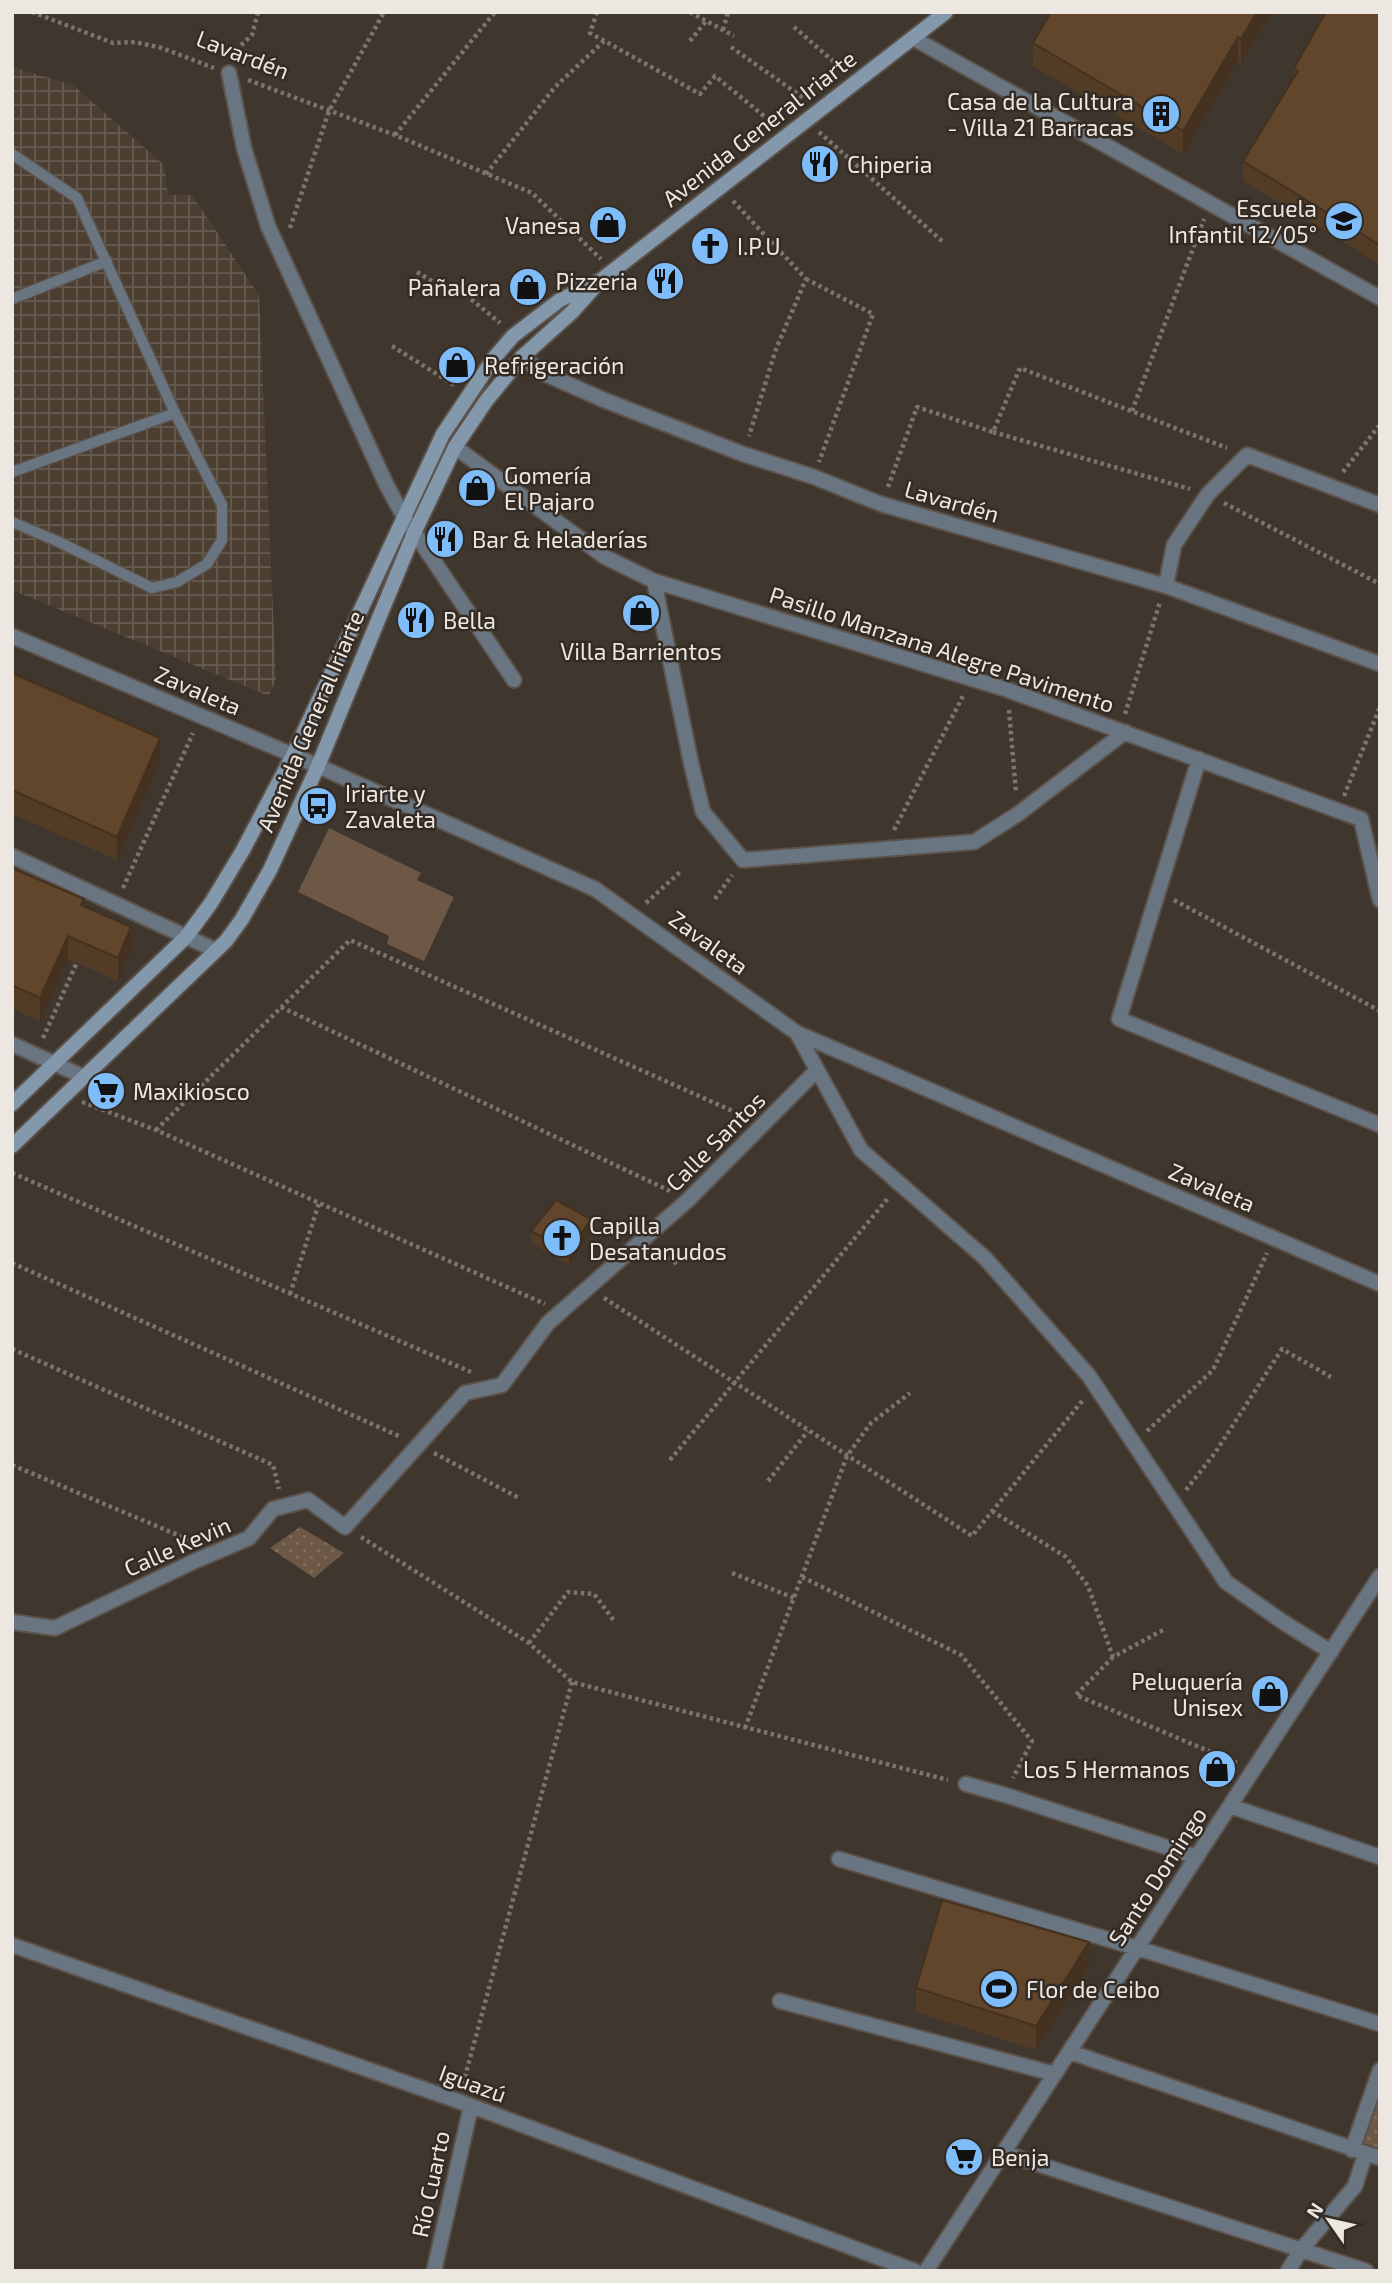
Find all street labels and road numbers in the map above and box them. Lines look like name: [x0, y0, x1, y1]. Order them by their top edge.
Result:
street label: Lavardén: [193, 24, 293, 84]
street label: Avenida General Iriarte: [657, 44, 861, 212]
street label: Lavardén: [901, 474, 1003, 528]
street label: Pasillo Manzana Alegre Pavimento: [766, 580, 1118, 718]
street label: Avenida General Iriarte: [251, 606, 369, 836]
street label: Zavaleta: [151, 659, 245, 721]
street label: Zavaleta: [664, 904, 754, 980]
street label: Calle Santos: [659, 1085, 771, 1197]
street label: Zavaleta: [1165, 1156, 1259, 1218]
street label: Calle Kevin: [119, 1510, 235, 1582]
street label: Santo Domingo: [1102, 1802, 1212, 1950]
street label: Iguazú: [436, 2058, 510, 2108]
street label: Río Cuarto: [405, 2128, 455, 2240]

